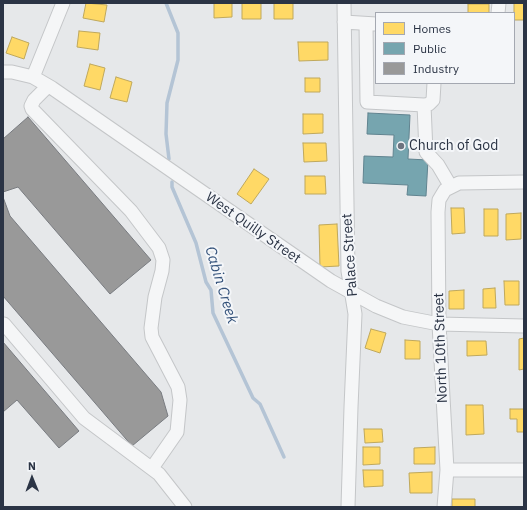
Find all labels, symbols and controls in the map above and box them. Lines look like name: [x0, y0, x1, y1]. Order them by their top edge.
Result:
legend: [375, 12, 515, 84]
text: Homes: [413, 21, 451, 36]
text: Public: [413, 41, 446, 56]
text: Industry: [413, 61, 459, 76]
place label: Church of God: [409, 138, 498, 154]
marker: Church of God: [396, 141, 406, 151]
street label: West Quilly Street: [202, 189, 304, 267]
street label: Palace Street: [339, 213, 361, 297]
water label: Cabin Creek: [201, 244, 241, 326]
street label: North 10th Street: [431, 293, 451, 403]
north arrow: [12, 458, 52, 498]
text: N: [28, 459, 36, 473]

